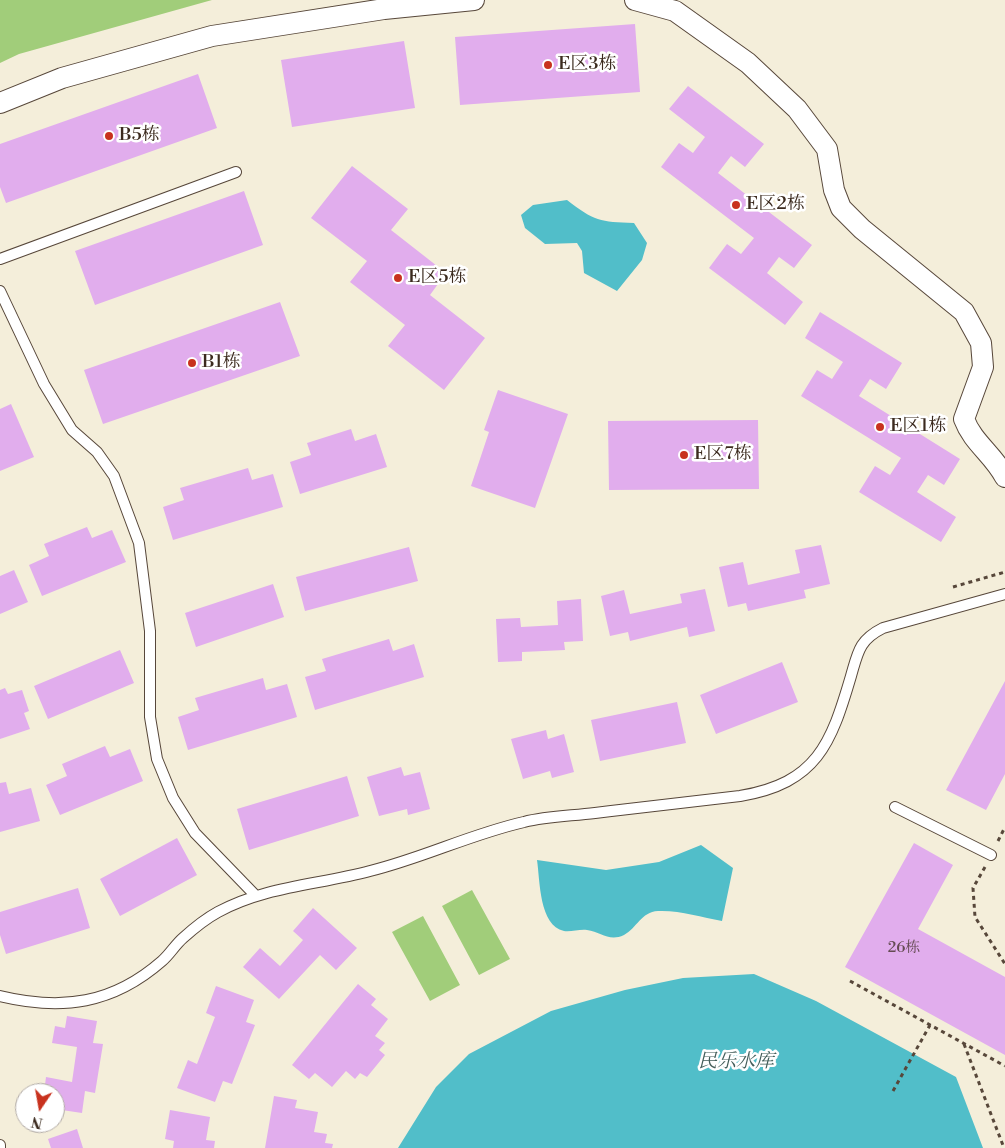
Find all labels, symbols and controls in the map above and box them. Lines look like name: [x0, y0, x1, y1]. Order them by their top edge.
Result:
place label: E区3栋: [558, 54, 616, 76]
marker: E区3栋: [542, 59, 554, 71]
place label: B5栋: [119, 125, 160, 147]
marker: B5栋: [103, 130, 115, 142]
place label: E区2栋: [746, 194, 805, 216]
marker: E区2栋: [730, 199, 742, 211]
place label: E区5栋: [408, 267, 466, 289]
marker: E区5栋: [392, 272, 404, 284]
place label: B1栋: [202, 352, 240, 374]
marker: B1栋: [186, 357, 198, 369]
place label: E区1栋: [890, 416, 946, 438]
marker: E区1栋: [874, 421, 886, 433]
place label: E区7栋: [694, 444, 752, 466]
marker: E区7栋: [678, 449, 690, 461]
house number: 26栋: [888, 939, 920, 957]
water label: 民乐水库: [698, 1051, 774, 1073]
north arrow: [15, 1083, 65, 1133]
text: N: [30, 1112, 44, 1132]

